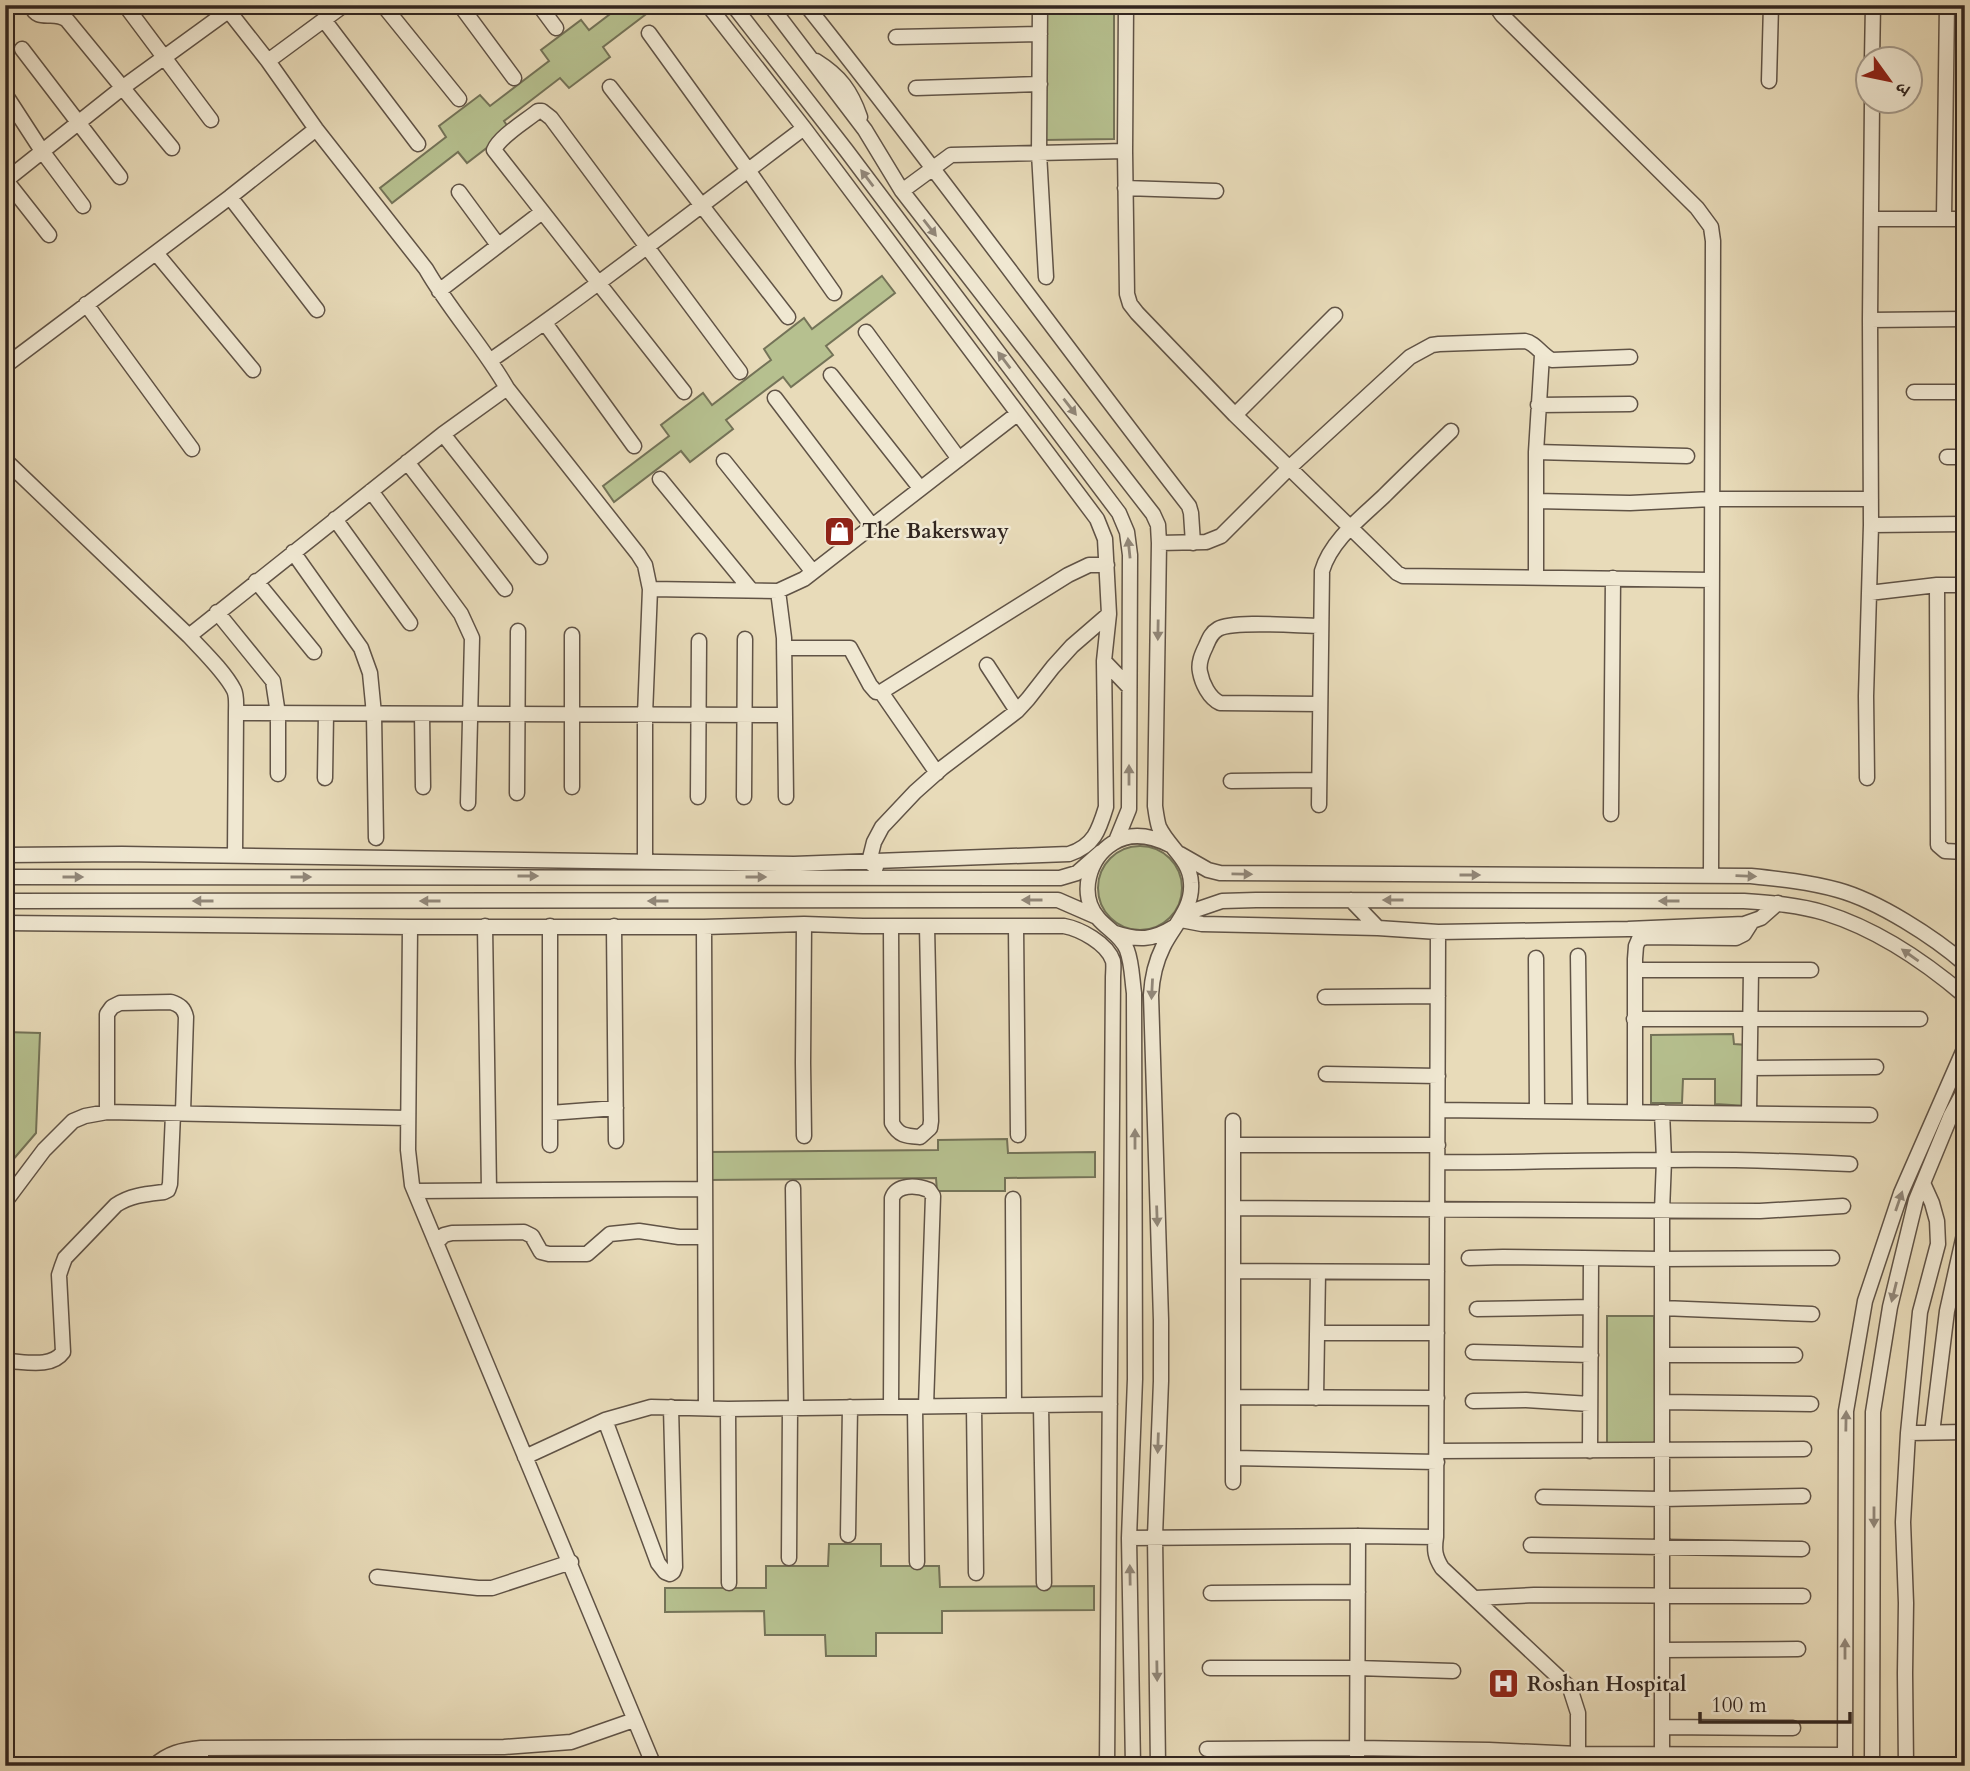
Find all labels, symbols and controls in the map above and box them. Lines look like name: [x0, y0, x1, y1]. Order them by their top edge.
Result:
north arrow: [1854, 46, 1924, 116]
text: उ: [1888, 76, 1917, 101]
one-way arrow: [861, 169, 875, 187]
one-way arrow: [923, 218, 938, 236]
one-way arrow: [997, 351, 1011, 369]
one-way arrow: [1062, 398, 1077, 416]
shop icon: The Bakersway: [822, 514, 856, 548]
place label: The Bakersway: [862, 517, 1009, 546]
one-way arrow: [1123, 536, 1134, 558]
one-way arrow: [1152, 619, 1164, 641]
one-way arrow: [1123, 764, 1135, 786]
one-way arrow: [1231, 868, 1253, 879]
one-way arrow: [1459, 869, 1481, 881]
one-way arrow: [518, 870, 540, 882]
one-way arrow: [63, 871, 85, 883]
one-way arrow: [290, 871, 312, 883]
one-way arrow: [745, 871, 767, 883]
one-way arrow: [1735, 871, 1757, 882]
one-way arrow: [1381, 894, 1403, 906]
one-way arrow: [191, 895, 213, 907]
one-way arrow: [419, 895, 441, 907]
one-way arrow: [646, 895, 668, 907]
one-way arrow: [1021, 895, 1043, 906]
one-way arrow: [1658, 895, 1680, 907]
one-way arrow: [1901, 948, 1919, 962]
one-way arrow: [1146, 978, 1157, 1000]
one-way arrow: [1129, 1128, 1140, 1150]
one-way arrow: [1893, 1190, 1904, 1211]
one-way arrow: [1152, 1205, 1163, 1227]
one-way arrow: [1888, 1281, 1899, 1303]
one-way arrow: [1840, 1410, 1852, 1432]
one-way arrow: [1153, 1433, 1164, 1455]
one-way arrow: [1868, 1506, 1880, 1528]
one-way arrow: [1124, 1564, 1135, 1586]
one-way arrow: [1839, 1637, 1851, 1659]
one-way arrow: [1151, 1660, 1163, 1682]
hospital icon: Roshan Hospital: [1487, 1667, 1521, 1701]
place label: Roshan Hospital: [1527, 1670, 1686, 1699]
scale bar: [1700, 1680, 1851, 1724]
text: 100 m: [1711, 1691, 1767, 1720]

